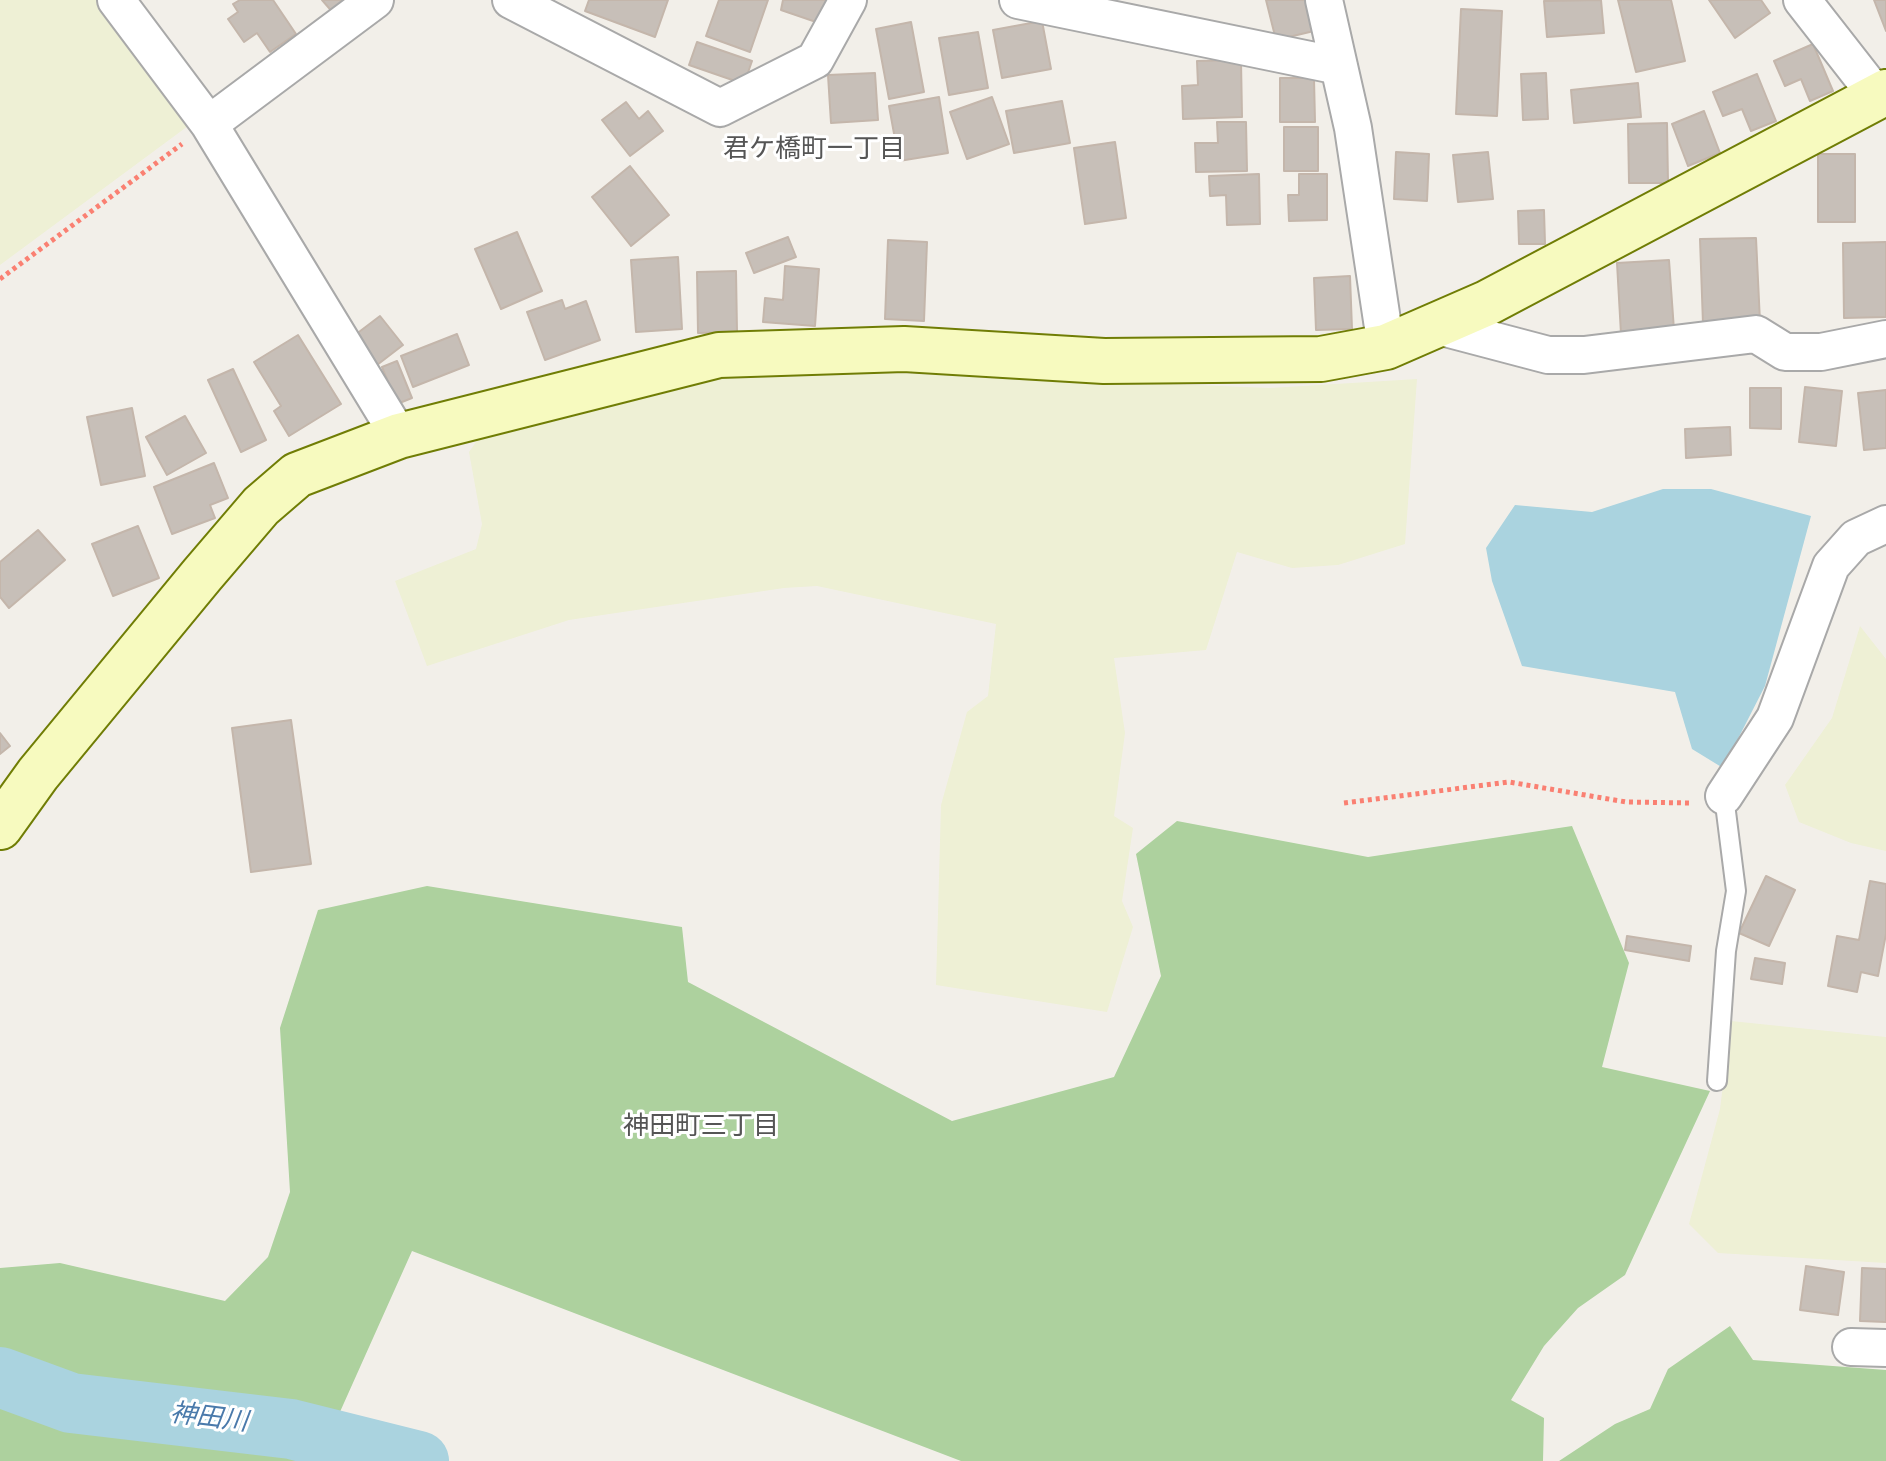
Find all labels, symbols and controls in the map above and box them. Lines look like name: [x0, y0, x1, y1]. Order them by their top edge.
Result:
district label: 君ケ橋町一丁目: [723, 134, 905, 166]
district label: 神田町三丁目: [623, 1111, 779, 1143]
water label: 神田川: [168, 1399, 250, 1439]

